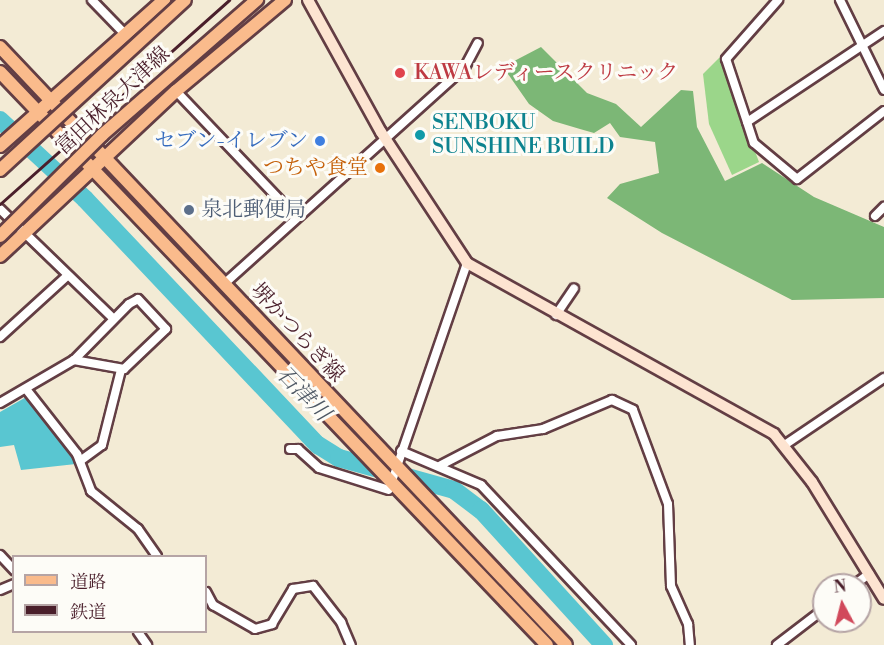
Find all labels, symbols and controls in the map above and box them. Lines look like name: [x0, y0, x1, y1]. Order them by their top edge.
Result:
street label: 富田林泉大津線: [51, 42, 175, 160]
place label: KAWAレディースクリニック: [414, 60, 682, 86]
marker: KAWAレディースクリニック: [391, 64, 409, 82]
place label: SENBOKU SUNSHINE BUILD: [432, 110, 614, 160]
place label: セブン-イレブン: [153, 128, 308, 154]
marker: SENBOKU SUNSHINE BUILD: [413, 128, 427, 142]
marker: セブン-イレブン: [313, 134, 327, 148]
place label: つちや食堂: [263, 155, 368, 181]
marker: つちや食堂: [373, 161, 387, 175]
place label: 泉北郵便局: [201, 197, 306, 223]
marker: 泉北郵便局: [182, 203, 196, 217]
street label: 堺かつらぎ線: [245, 278, 349, 388]
water label: 石津川: [271, 361, 335, 427]
legend: [12, 555, 207, 633]
text: 道路: [70, 571, 106, 594]
north arrow: [812, 573, 872, 633]
text: N: [833, 576, 848, 598]
text: 鉄道: [70, 601, 106, 624]

